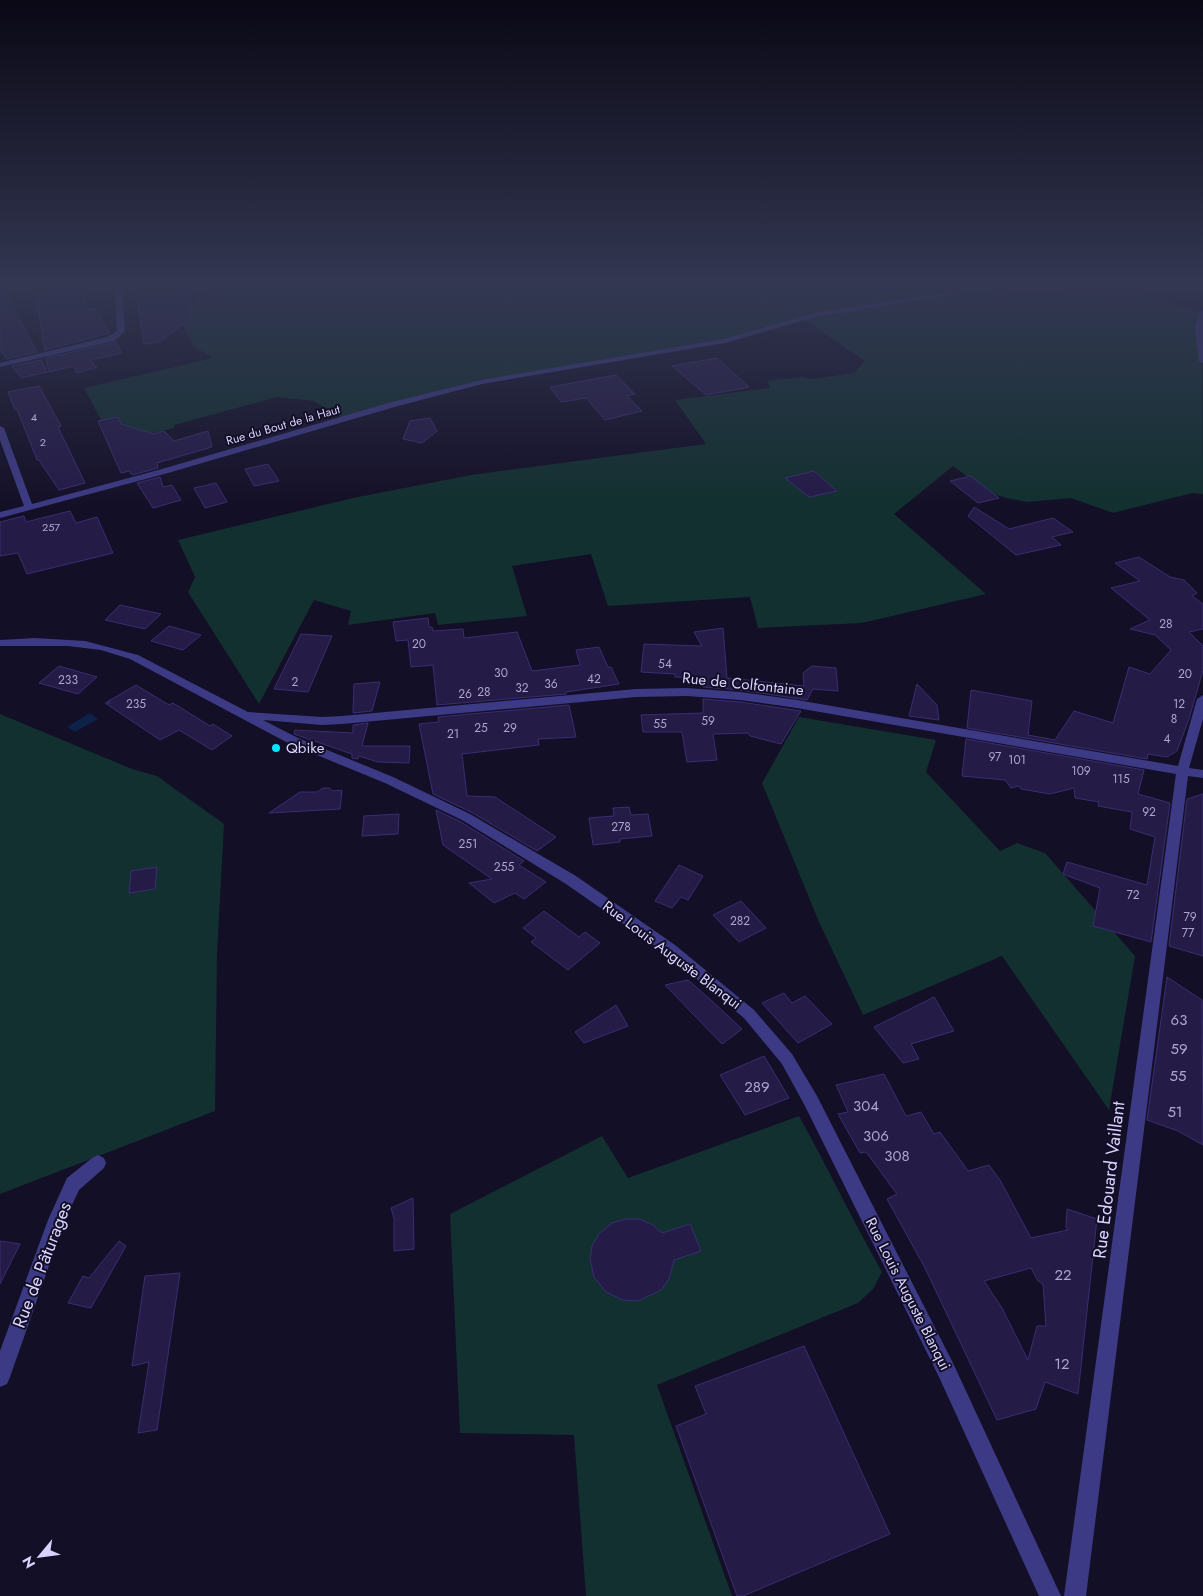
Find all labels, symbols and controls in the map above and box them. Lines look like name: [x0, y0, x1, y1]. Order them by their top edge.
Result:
street label: Rue du Bout de la Haut: [224, 400, 342, 450]
house number: 4: [31, 409, 38, 425]
house number: 2: [40, 434, 46, 450]
house number: 257: [42, 519, 60, 535]
house number: 28: [1159, 615, 1173, 633]
house number: 20: [412, 635, 426, 653]
house number: 54: [658, 655, 672, 673]
house number: 30: [494, 664, 508, 682]
house number: 20: [1178, 665, 1192, 683]
street label: Rue de Colfontaine: [681, 667, 805, 701]
house number: 42: [587, 670, 601, 688]
house number: 233: [58, 671, 78, 689]
house number: 2: [292, 673, 299, 691]
house number: 36: [544, 675, 558, 693]
house number: 32: [515, 679, 529, 697]
house number: 28: [477, 683, 491, 701]
house number: 26: [458, 685, 472, 703]
house number: 235: [126, 695, 146, 713]
house number: 12: [1173, 695, 1185, 713]
house number: 8: [1171, 710, 1177, 728]
house number: 59: [701, 712, 715, 730]
house number: 55: [653, 715, 667, 733]
house number: 25: [474, 719, 488, 737]
house number: 29: [503, 719, 517, 737]
house number: 21: [447, 725, 459, 743]
house number: 4: [1164, 730, 1171, 748]
place label: Qbike: [286, 737, 325, 759]
marker: Qbike: [270, 742, 282, 754]
house number: 97: [989, 748, 1002, 766]
house number: 101: [1008, 751, 1026, 769]
house number: 109: [1071, 762, 1091, 780]
house number: 115: [1112, 770, 1130, 788]
house number: 92: [1142, 803, 1156, 821]
house number: 278: [611, 818, 631, 836]
house number: 251: [459, 835, 478, 853]
house number: 255: [494, 858, 514, 876]
house number: 72: [1126, 886, 1140, 904]
street label: Rue Louis Auguste Blanqui: [598, 895, 746, 1015]
house number: 79: [1183, 908, 1197, 926]
house number: 282: [730, 912, 750, 930]
house number: 77: [1182, 924, 1195, 942]
house number: 63: [1171, 1009, 1187, 1031]
house number: 59: [1170, 1038, 1188, 1060]
house number: 55: [1170, 1065, 1186, 1087]
house number: 289: [744, 1076, 770, 1098]
house number: 304: [853, 1095, 879, 1117]
street label: Rue Edouard Vaillant: [1086, 1099, 1132, 1260]
house number: 51: [1167, 1101, 1183, 1123]
house number: 306: [863, 1125, 889, 1147]
house number: 308: [884, 1145, 910, 1167]
street label: Rue de Pâturages: [6, 1198, 78, 1332]
street label: Rue Louis Auguste Blanqui: [860, 1214, 956, 1374]
house number: 22: [1054, 1264, 1072, 1286]
house number: 12: [1054, 1353, 1070, 1375]
north arrow: [15, 1531, 65, 1581]
text: N: [17, 1553, 40, 1572]

